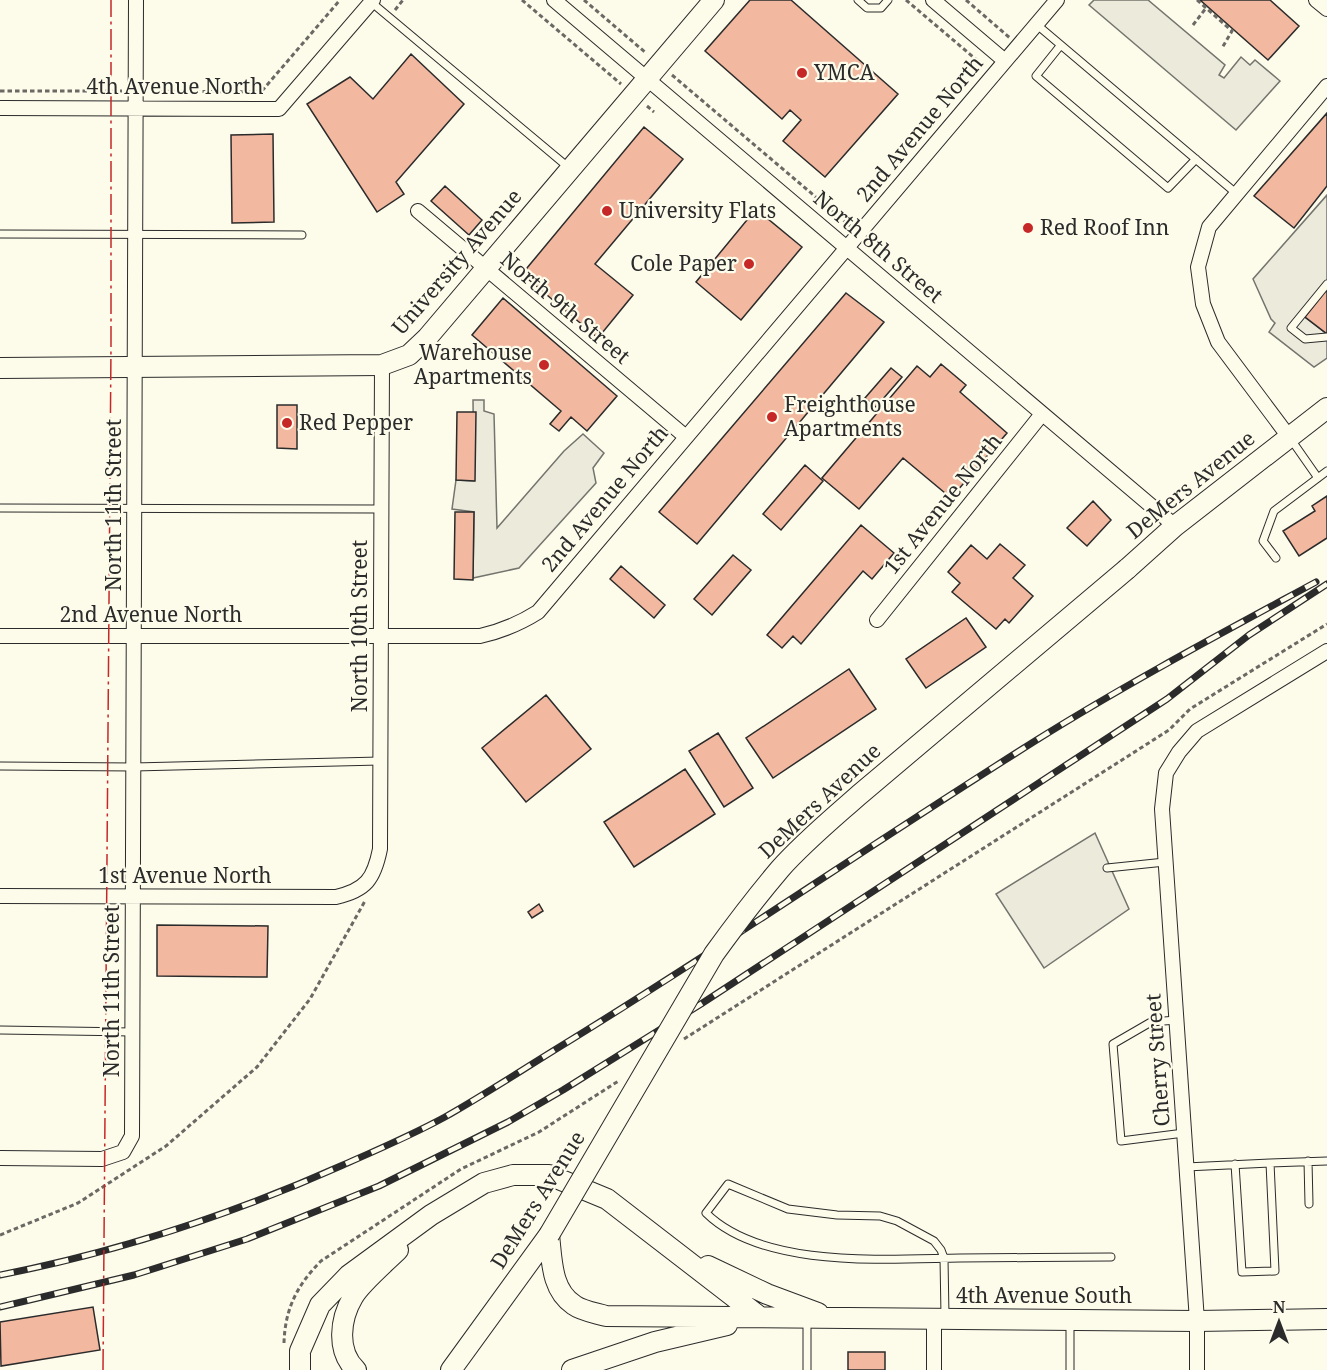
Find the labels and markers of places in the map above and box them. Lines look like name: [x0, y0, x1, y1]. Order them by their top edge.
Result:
place label: YMCA: [813, 58, 875, 86]
marker: YMCA: [795, 66, 809, 80]
place label: University Flats: [619, 196, 776, 224]
marker: University Flats: [600, 204, 614, 218]
place label: Red Roof Inn: [1040, 213, 1169, 241]
marker: Red Roof Inn: [1021, 221, 1035, 235]
place label: Cole Paper: [630, 249, 737, 277]
marker: Cole Paper: [742, 257, 756, 271]
place label: Warehouse Apartments: [414, 338, 532, 390]
marker: Warehouse Apartments: [537, 358, 551, 372]
place label: Freighthouse Apartments: [784, 390, 916, 442]
place label: Red Pepper: [299, 408, 413, 436]
marker: Freighthouse Apartments: [765, 410, 779, 424]
marker: Red Pepper: [280, 416, 294, 430]

